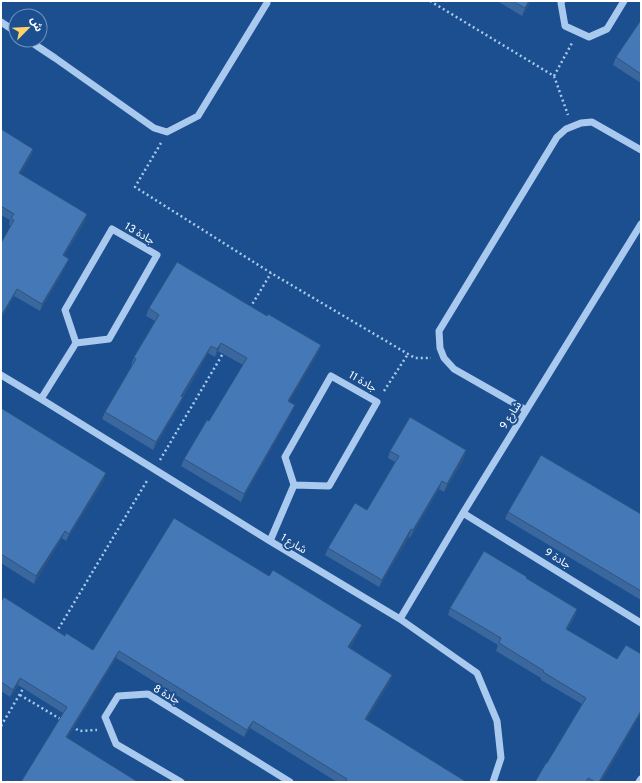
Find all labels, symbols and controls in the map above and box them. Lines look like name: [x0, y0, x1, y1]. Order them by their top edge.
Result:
north arrow: [8, 8, 48, 48]
text: ش: [27, 15, 46, 34]
street label: جادة 13: [122, 220, 158, 248]
street label: جادة 11: [346, 368, 380, 396]
street label: شارع 9: [497, 399, 525, 432]
street label: شارع 1: [278, 531, 309, 557]
street label: جادة 9: [542, 545, 574, 573]
street label: جادة 8: [151, 682, 183, 708]

